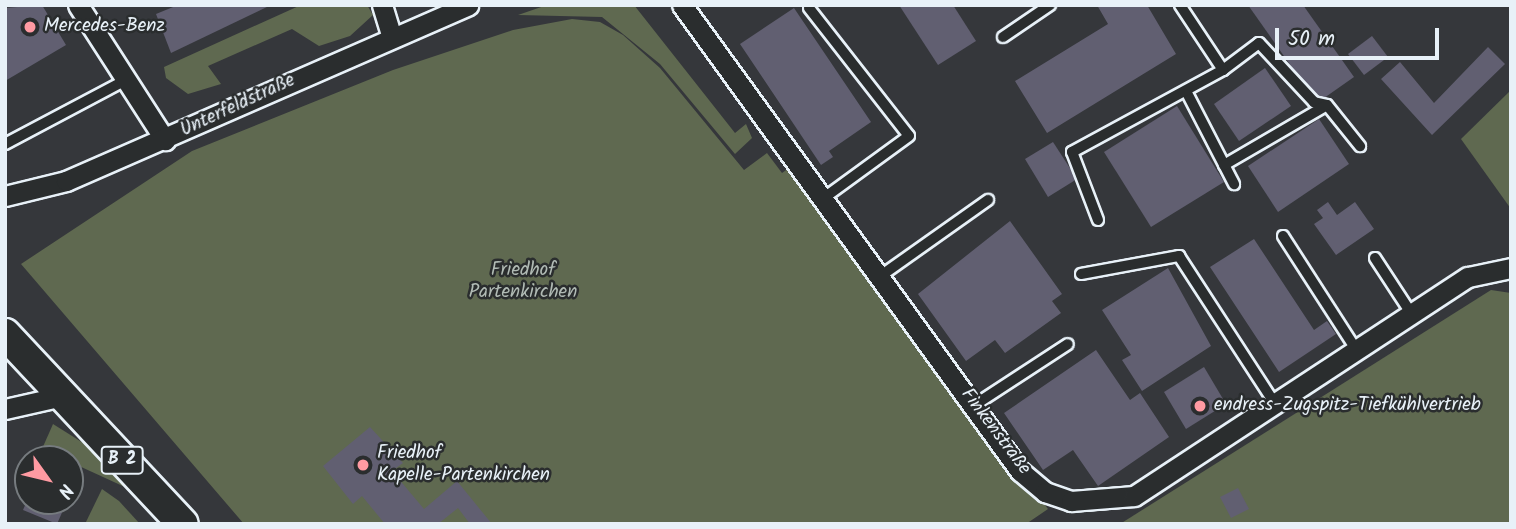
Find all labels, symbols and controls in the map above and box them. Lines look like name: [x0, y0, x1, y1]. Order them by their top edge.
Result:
scale bar: [1278, 14, 1442, 58]
place label: Mercedes-Benz: [44, 16, 165, 38]
marker: Mercedes-Benz: [22, 19, 38, 35]
text: 50 m: [1288, 23, 1335, 56]
street label: Unterfeldstraße: [177, 70, 299, 142]
park label: Friedhof Partenkirchen: [469, 260, 577, 304]
street label: Finkenstraße: [955, 384, 1035, 480]
place label: endress-Zugspitz-Tiefkühlvertrieb: [1214, 395, 1481, 417]
marker: endress-Zugspitz-Tiefkühlvertrieb: [1192, 398, 1208, 414]
place label: Friedhof Kapelle-Partenkirchen: [377, 443, 550, 487]
north arrow: [14, 445, 84, 515]
road number: B 2: [99, 446, 145, 474]
marker: Friedhof Kapelle-Partenkirchen: [355, 457, 371, 473]
text: N: [49, 477, 81, 504]

